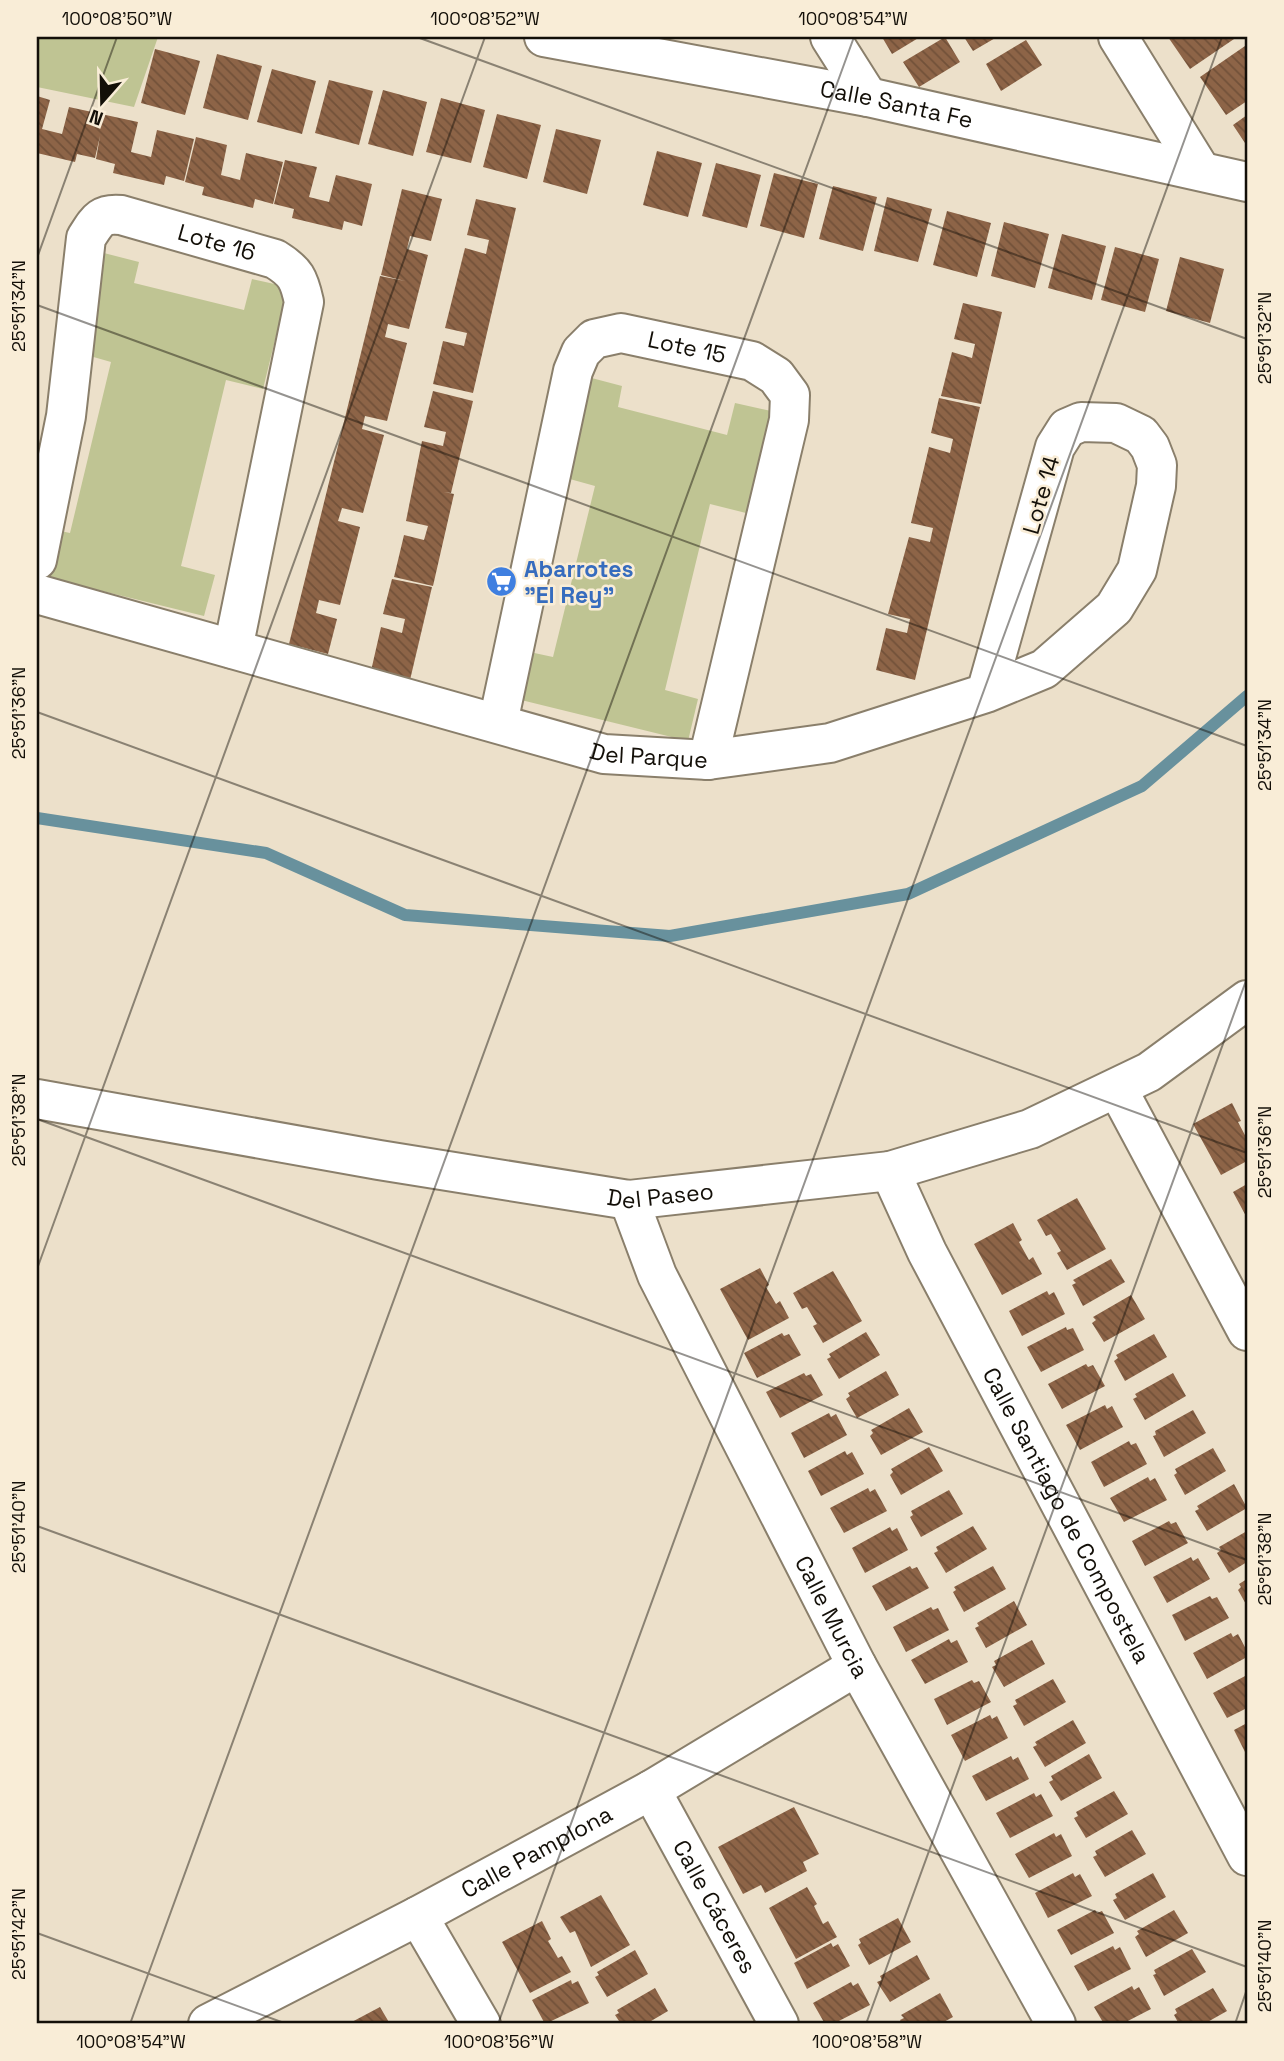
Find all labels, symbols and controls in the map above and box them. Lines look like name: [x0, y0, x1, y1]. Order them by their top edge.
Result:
text: 100°08'50"W: [62, 7, 172, 30]
text: 100°08'52"W: [430, 7, 540, 30]
text: 100°08'54"W: [798, 7, 908, 30]
north arrow: [66, 66, 136, 136]
street label: Calle Santa Fe: [818, 73, 976, 135]
text: N: [86, 104, 107, 131]
street label: Lote 16: [174, 217, 259, 268]
text: 25°51'34"N: [7, 260, 30, 352]
text: 25°51'32"N: [1253, 292, 1276, 384]
street label: Lote 15: [645, 324, 729, 370]
street label: Lote 14: [1016, 452, 1066, 538]
place label: Abarrotes "El Rey": [524, 554, 633, 610]
supermarket icon: Abarrotes "El Rey": [484, 565, 518, 599]
text: 25°51'36"N: [7, 667, 30, 759]
text: 25°51'34"N: [1253, 699, 1276, 791]
street label: Del Parque: [586, 736, 709, 775]
text: 25°51'38"N: [7, 1074, 30, 1166]
text: 25°51'36"N: [1253, 1106, 1276, 1198]
street label: Del Paseo: [605, 1176, 715, 1216]
street label: Calle Santiago de Compostela: [976, 1362, 1157, 1668]
text: 25°51'40"N: [7, 1481, 30, 1573]
text: 25°51'38"N: [1253, 1513, 1276, 1605]
street label: Calle Murcia: [788, 1550, 876, 1683]
street label: Calle Pamplona: [456, 1799, 617, 1905]
street label: Calle Cáceres: [666, 1835, 763, 1979]
text: 25°51'42"N: [7, 1888, 30, 1980]
text: 25°51'40"N: [1253, 1920, 1276, 2012]
text: 100°08'54"W: [76, 2030, 186, 2053]
text: 100°08'56"W: [444, 2030, 554, 2053]
text: 100°08'58"W: [812, 2030, 922, 2053]

